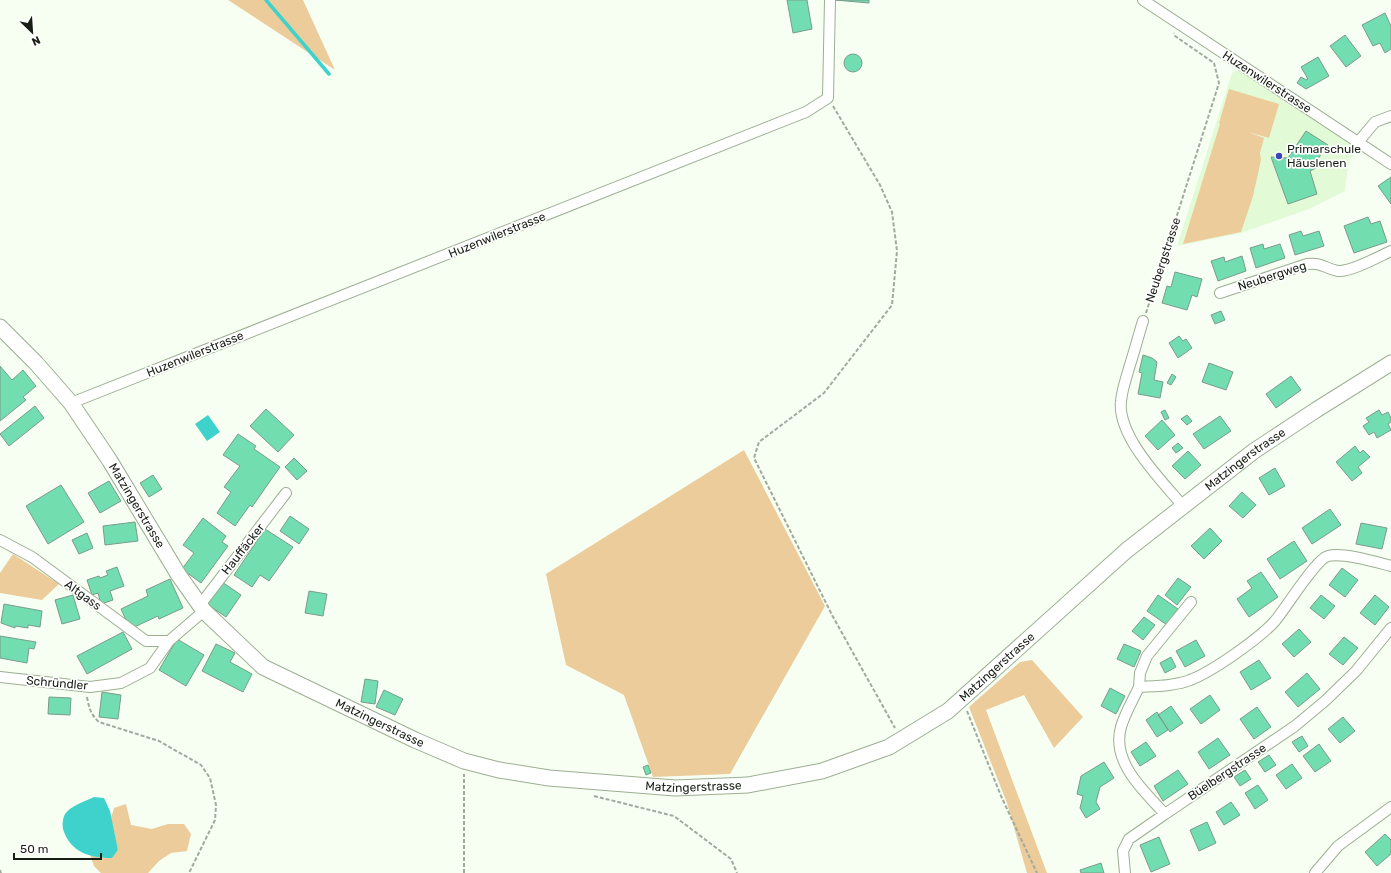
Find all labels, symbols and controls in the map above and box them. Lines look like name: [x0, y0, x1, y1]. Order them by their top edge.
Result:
north arrow: [12, 12, 52, 52]
text: N: [30, 33, 42, 48]
street label: Huzenwilerstrasse: [1220, 48, 1314, 116]
place label: Primarschule Häuslenen: [1287, 142, 1361, 170]
marker: Primarschule Häuslenen: [1274, 151, 1284, 161]
street label: Huzenwilerstrasse: [446, 209, 548, 261]
street label: Neubergstrasse: [1143, 215, 1183, 304]
street label: Neubergweg: [1236, 258, 1308, 294]
street label: Huzenwilerstrasse: [144, 328, 246, 380]
street label: Matzingerstrasse: [1202, 425, 1288, 494]
street label: Matzingerstrasse: [106, 461, 168, 551]
street label: Hauffäcker: [219, 520, 268, 577]
street label: Altgass: [62, 577, 104, 613]
street label: Matzingerstrasse: [956, 629, 1038, 704]
street label: Schründler: [26, 673, 89, 693]
street label: Matzingerstrasse: [333, 696, 426, 750]
street label: Büelbergstrasse: [1185, 741, 1269, 803]
street label: Matzingerstrasse: [645, 778, 742, 795]
scale bar: [14, 835, 101, 861]
text: 50 m: [20, 842, 48, 856]

